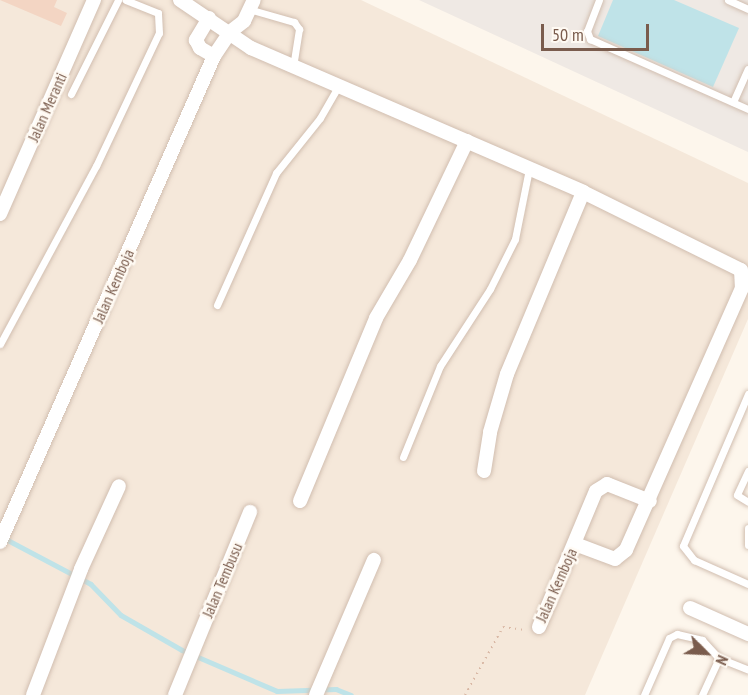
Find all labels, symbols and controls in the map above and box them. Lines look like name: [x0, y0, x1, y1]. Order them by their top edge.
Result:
scale bar: [544, 12, 652, 50]
text: 50 m: [552, 23, 584, 46]
street label: Jalan Meranti: [23, 70, 71, 144]
street label: Jalan Kemboja: [88, 246, 138, 326]
street label: Jalan Tembusu: [198, 540, 246, 620]
street label: Jalan Kemboja: [531, 545, 581, 625]
north arrow: [676, 623, 736, 683]
text: N: [712, 652, 733, 668]

